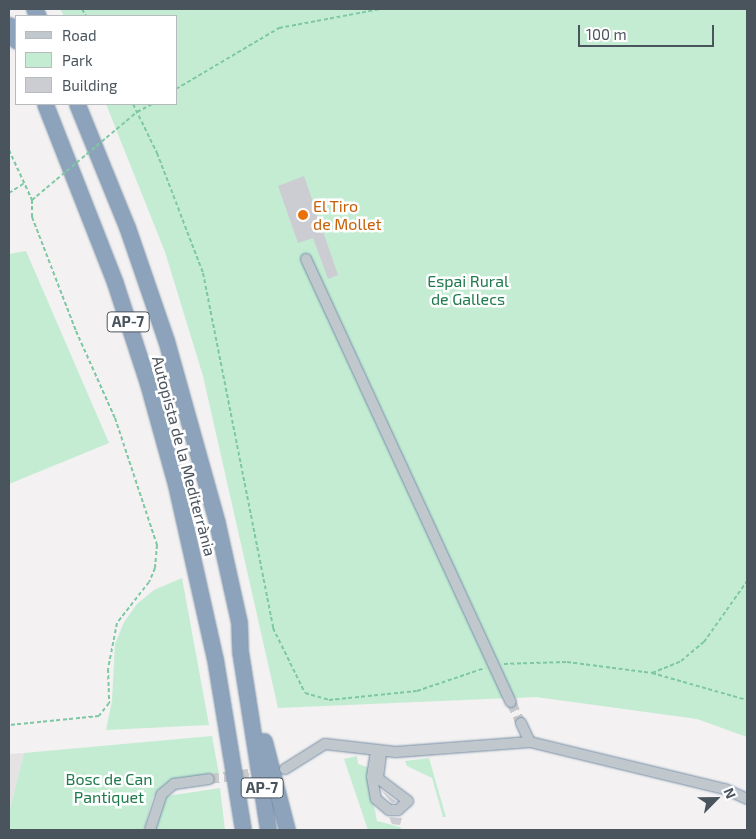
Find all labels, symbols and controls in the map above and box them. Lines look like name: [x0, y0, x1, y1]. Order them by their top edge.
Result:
legend: [15, 15, 178, 105]
scale bar: [581, 15, 717, 47]
text: 100 m: [586, 25, 627, 43]
text: Road: [62, 26, 97, 44]
text: Park: [62, 51, 93, 69]
text: Building: [62, 76, 117, 94]
place label: El Tiro de Mollet: [313, 196, 382, 234]
marker: El Tiro de Mollet: [297, 209, 309, 221]
park label: Espai Rural de Gallecs: [427, 271, 509, 309]
road number: AP-7: [106, 310, 150, 334]
street label: Autopista de la Mediterrània: [148, 354, 220, 558]
park label: Bosc de Can Pantiquet: [65, 769, 153, 807]
north arrow: [691, 774, 741, 824]
road number: AP-7: [240, 776, 284, 800]
text: N: [720, 785, 740, 801]

